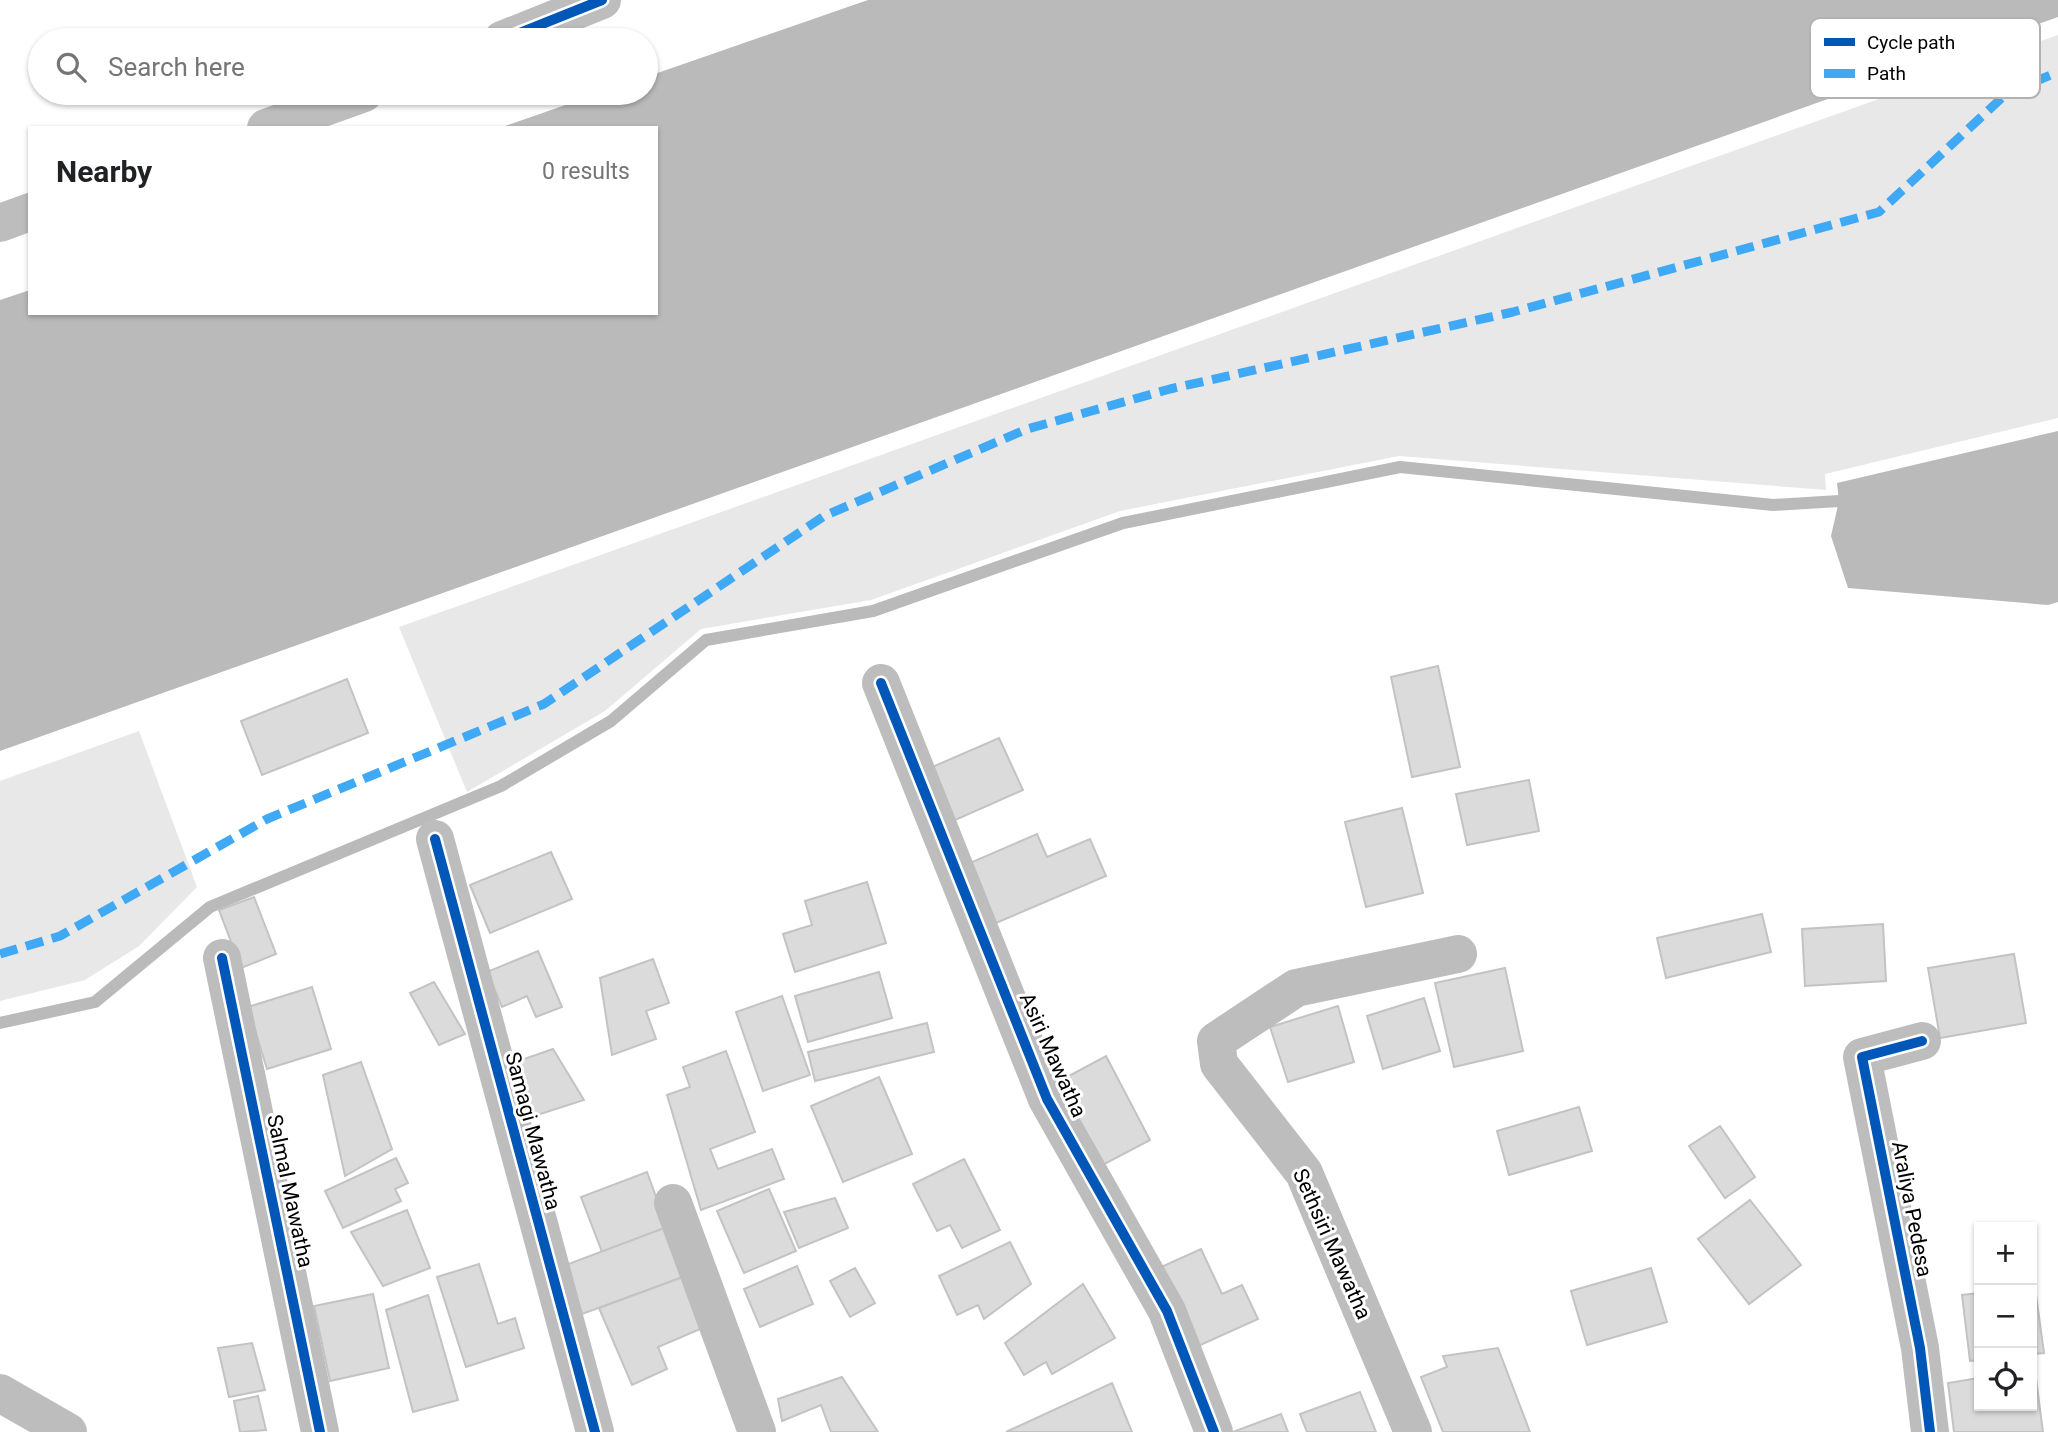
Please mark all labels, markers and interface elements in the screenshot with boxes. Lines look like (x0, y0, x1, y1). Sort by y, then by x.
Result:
legend (1810, 18, 2040, 98)
search box (28, 28, 658, 105)
text: Cycle path (1867, 31, 1955, 54)
icon: search (52, 48, 90, 86)
text: Search here (108, 52, 245, 82)
text: Path (1867, 62, 1906, 85)
text: Nearby (56, 154, 152, 189)
text: 0 results (542, 158, 630, 185)
street label: Asiri Mawatha (1015, 989, 1091, 1121)
street label: Samagi Mawatha (500, 1049, 566, 1213)
street label: Salmal Mawatha (262, 1112, 318, 1270)
street label: Araliya Pedesa (1887, 1139, 1937, 1279)
street label: Sethsiri Mawatha (1288, 1165, 1376, 1323)
map controls (1974, 1222, 2037, 1411)
button: + (1974, 1222, 2037, 1285)
button: − (1974, 1285, 2037, 1348)
button: locate (1974, 1348, 2037, 1411)

